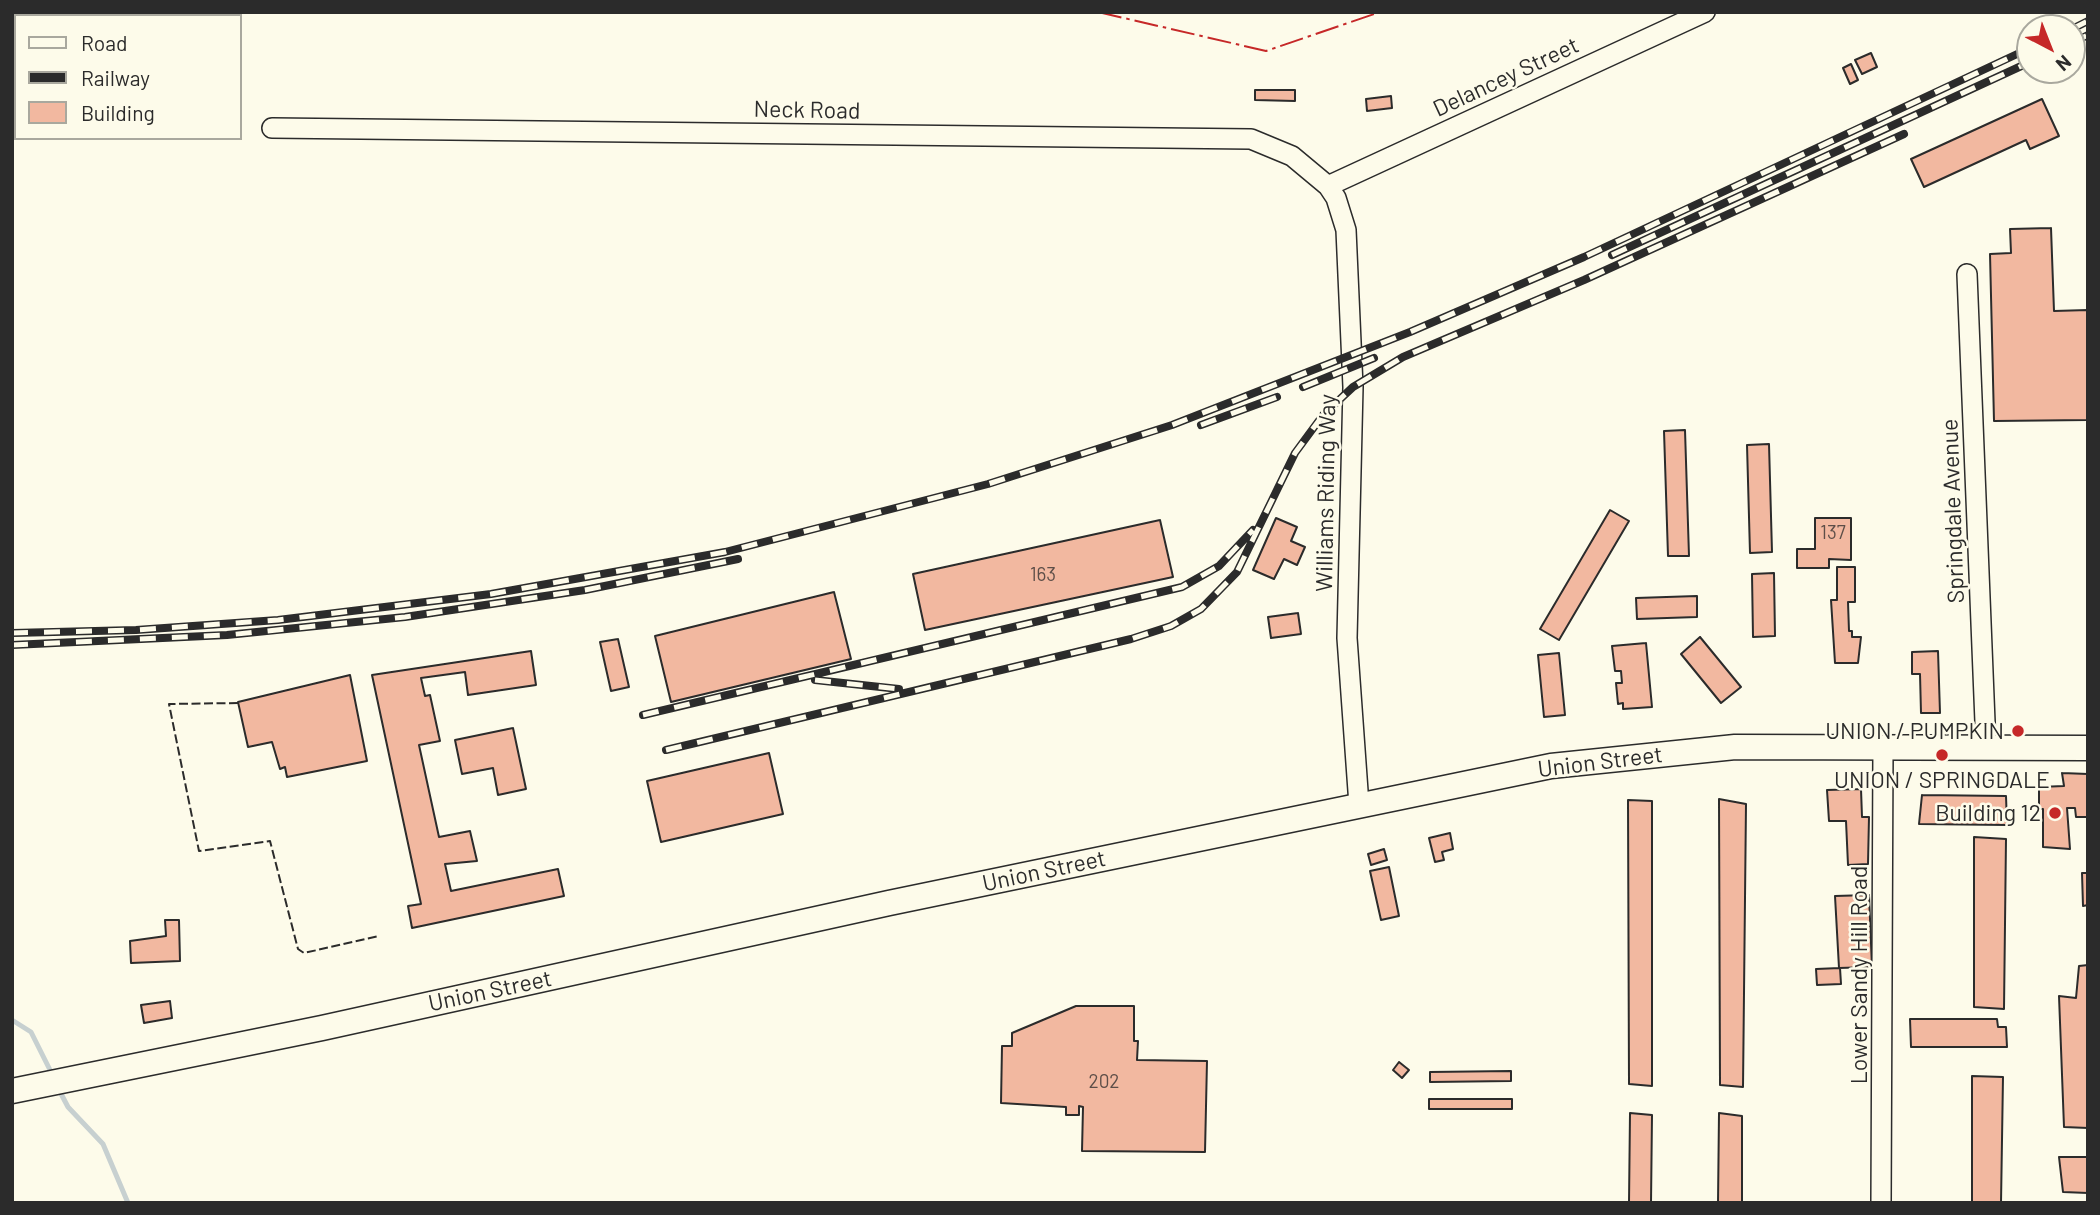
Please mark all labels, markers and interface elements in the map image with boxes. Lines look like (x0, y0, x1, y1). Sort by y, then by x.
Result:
legend (14, 14, 242, 140)
north arrow (2016, 14, 2086, 84)
text: Road (81, 30, 127, 55)
street label: Delancey Street (1429, 31, 1583, 123)
text: N (2052, 51, 2076, 76)
text: Railway (81, 65, 150, 90)
street label: Neck Road (753, 95, 861, 125)
text: Building (81, 100, 155, 125)
street label: Williams Riding Way (1310, 394, 1342, 592)
street label: Springdale Avenue (1936, 418, 1970, 604)
house number: 137 (1820, 522, 1846, 544)
house number: 163 (1030, 564, 1056, 586)
place label: UNION / PUMPKIN (1825, 717, 2004, 745)
marker: UNION / PUMPKIN (2010, 723, 2026, 739)
street label: Union Street (1536, 741, 1664, 783)
marker: UNION / SPRINGDALE (1934, 747, 1950, 763)
place label: UNION / SPRINGDALE (1834, 766, 2050, 794)
place label: Building 12 (1935, 799, 2041, 827)
marker: Building 12 (2047, 805, 2063, 821)
street label: Union Street (980, 844, 1108, 898)
street label: Lower Sandy Hill Road (1845, 866, 1873, 1084)
street label: Union Street (426, 964, 554, 1018)
house number: 202 (1088, 1071, 1120, 1093)

